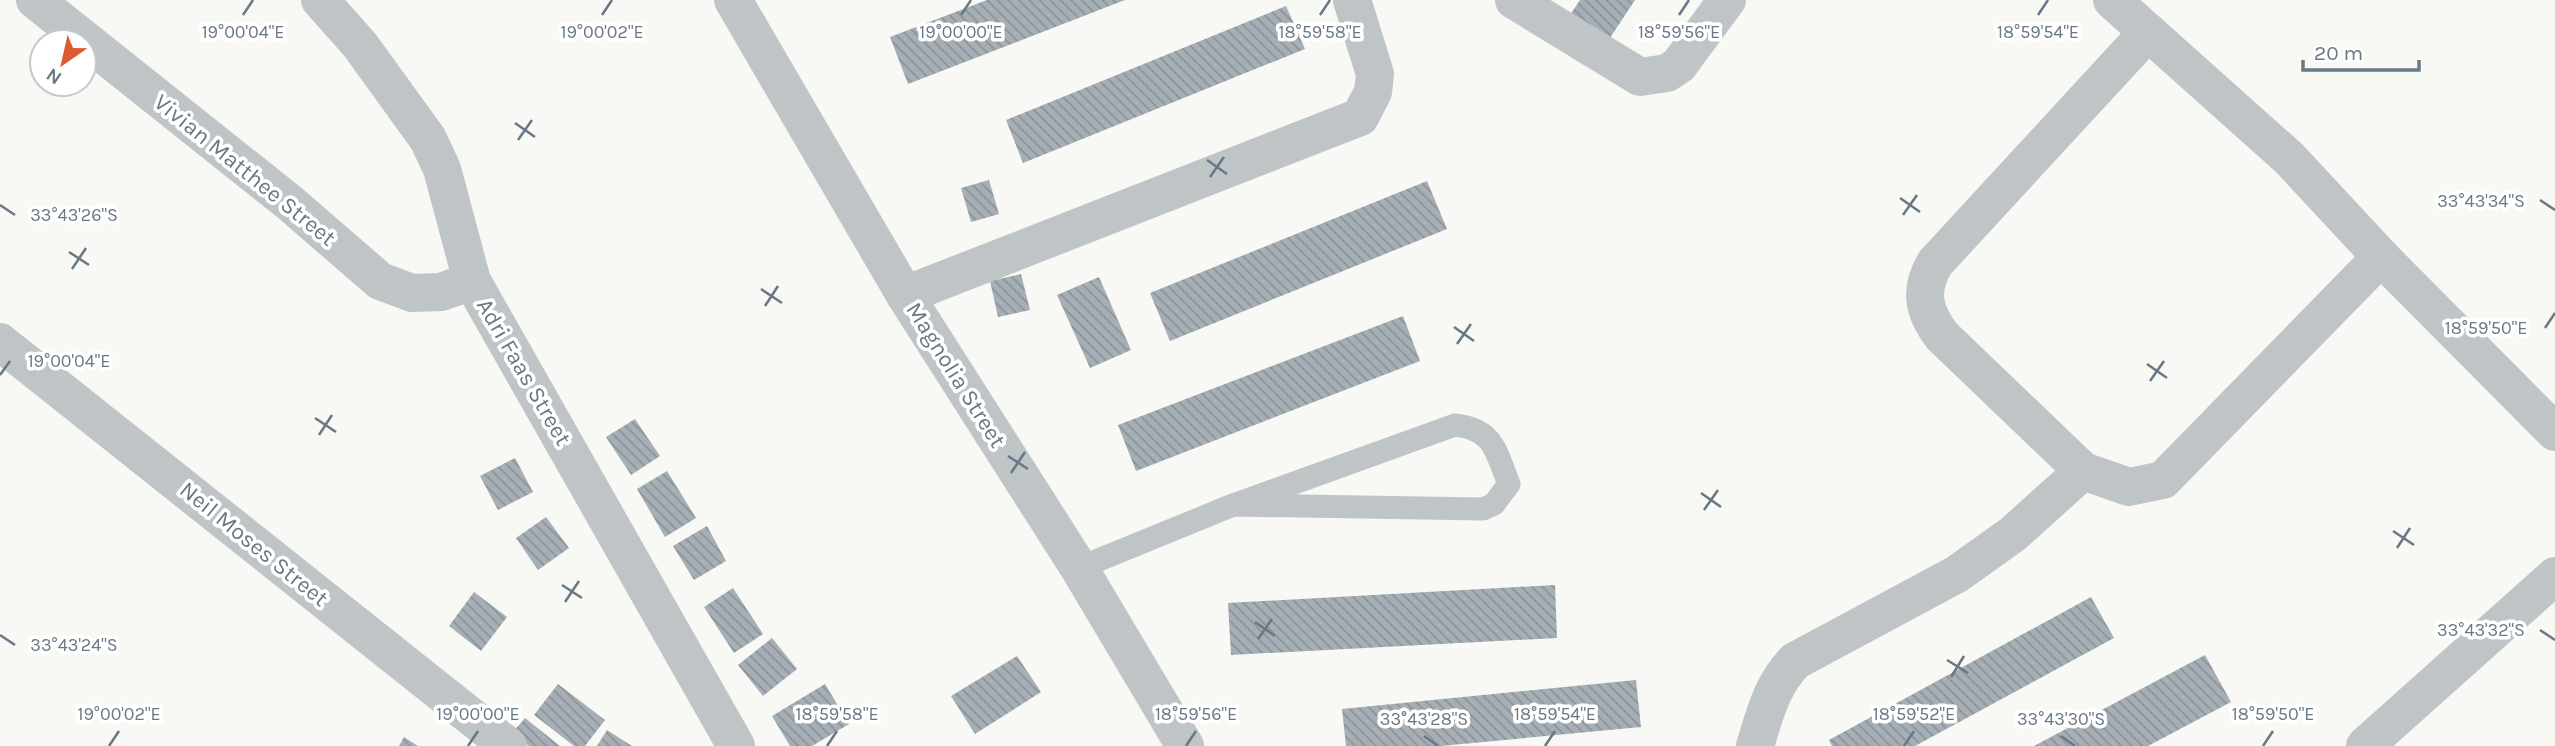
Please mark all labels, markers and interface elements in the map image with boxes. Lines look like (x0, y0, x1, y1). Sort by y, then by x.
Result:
text: 19°00'04"E (202, 21, 284, 43)
text: 19°00'02"E (560, 21, 644, 43)
text: 19°00'00"E (919, 21, 1003, 43)
text: 18°59'58"E (1279, 21, 1362, 43)
text: 18°59'56"E (1638, 21, 1720, 43)
text: 18°59'54"E (1997, 21, 2079, 43)
north arrow (28, 28, 98, 98)
scale bar (2303, 28, 2418, 72)
text: 20 m (2314, 41, 2363, 65)
text: N (42, 63, 66, 89)
street label: Vivian Matthee Street (149, 88, 341, 252)
text: 33°43'34"S (2437, 190, 2525, 212)
text: 33°43'26"S (30, 204, 118, 226)
street label: Adri Faas Street (471, 294, 577, 450)
street label: Magnolia Street (901, 297, 1012, 453)
text: 18°59'50"E (2445, 317, 2527, 339)
text: 19°00'04"E (28, 350, 110, 372)
street label: Neil Moses Street (174, 476, 334, 612)
text: 33°43'32"S (2437, 619, 2525, 641)
text: 33°43'24"S (30, 634, 118, 656)
text: 19°00'02"E (77, 703, 161, 725)
text: 19°00'00"E (436, 703, 520, 725)
text: 18°59'58"E (796, 703, 879, 725)
text: 18°59'56"E (1155, 703, 1237, 725)
text: 18°59'54"E (1514, 703, 1596, 725)
text: 18°59'52"E (1873, 703, 1955, 725)
text: 18°59'50"E (2232, 703, 2314, 725)
text: 33°43'28"S (1380, 708, 1468, 730)
text: 33°43'30"S (2017, 708, 2105, 730)

